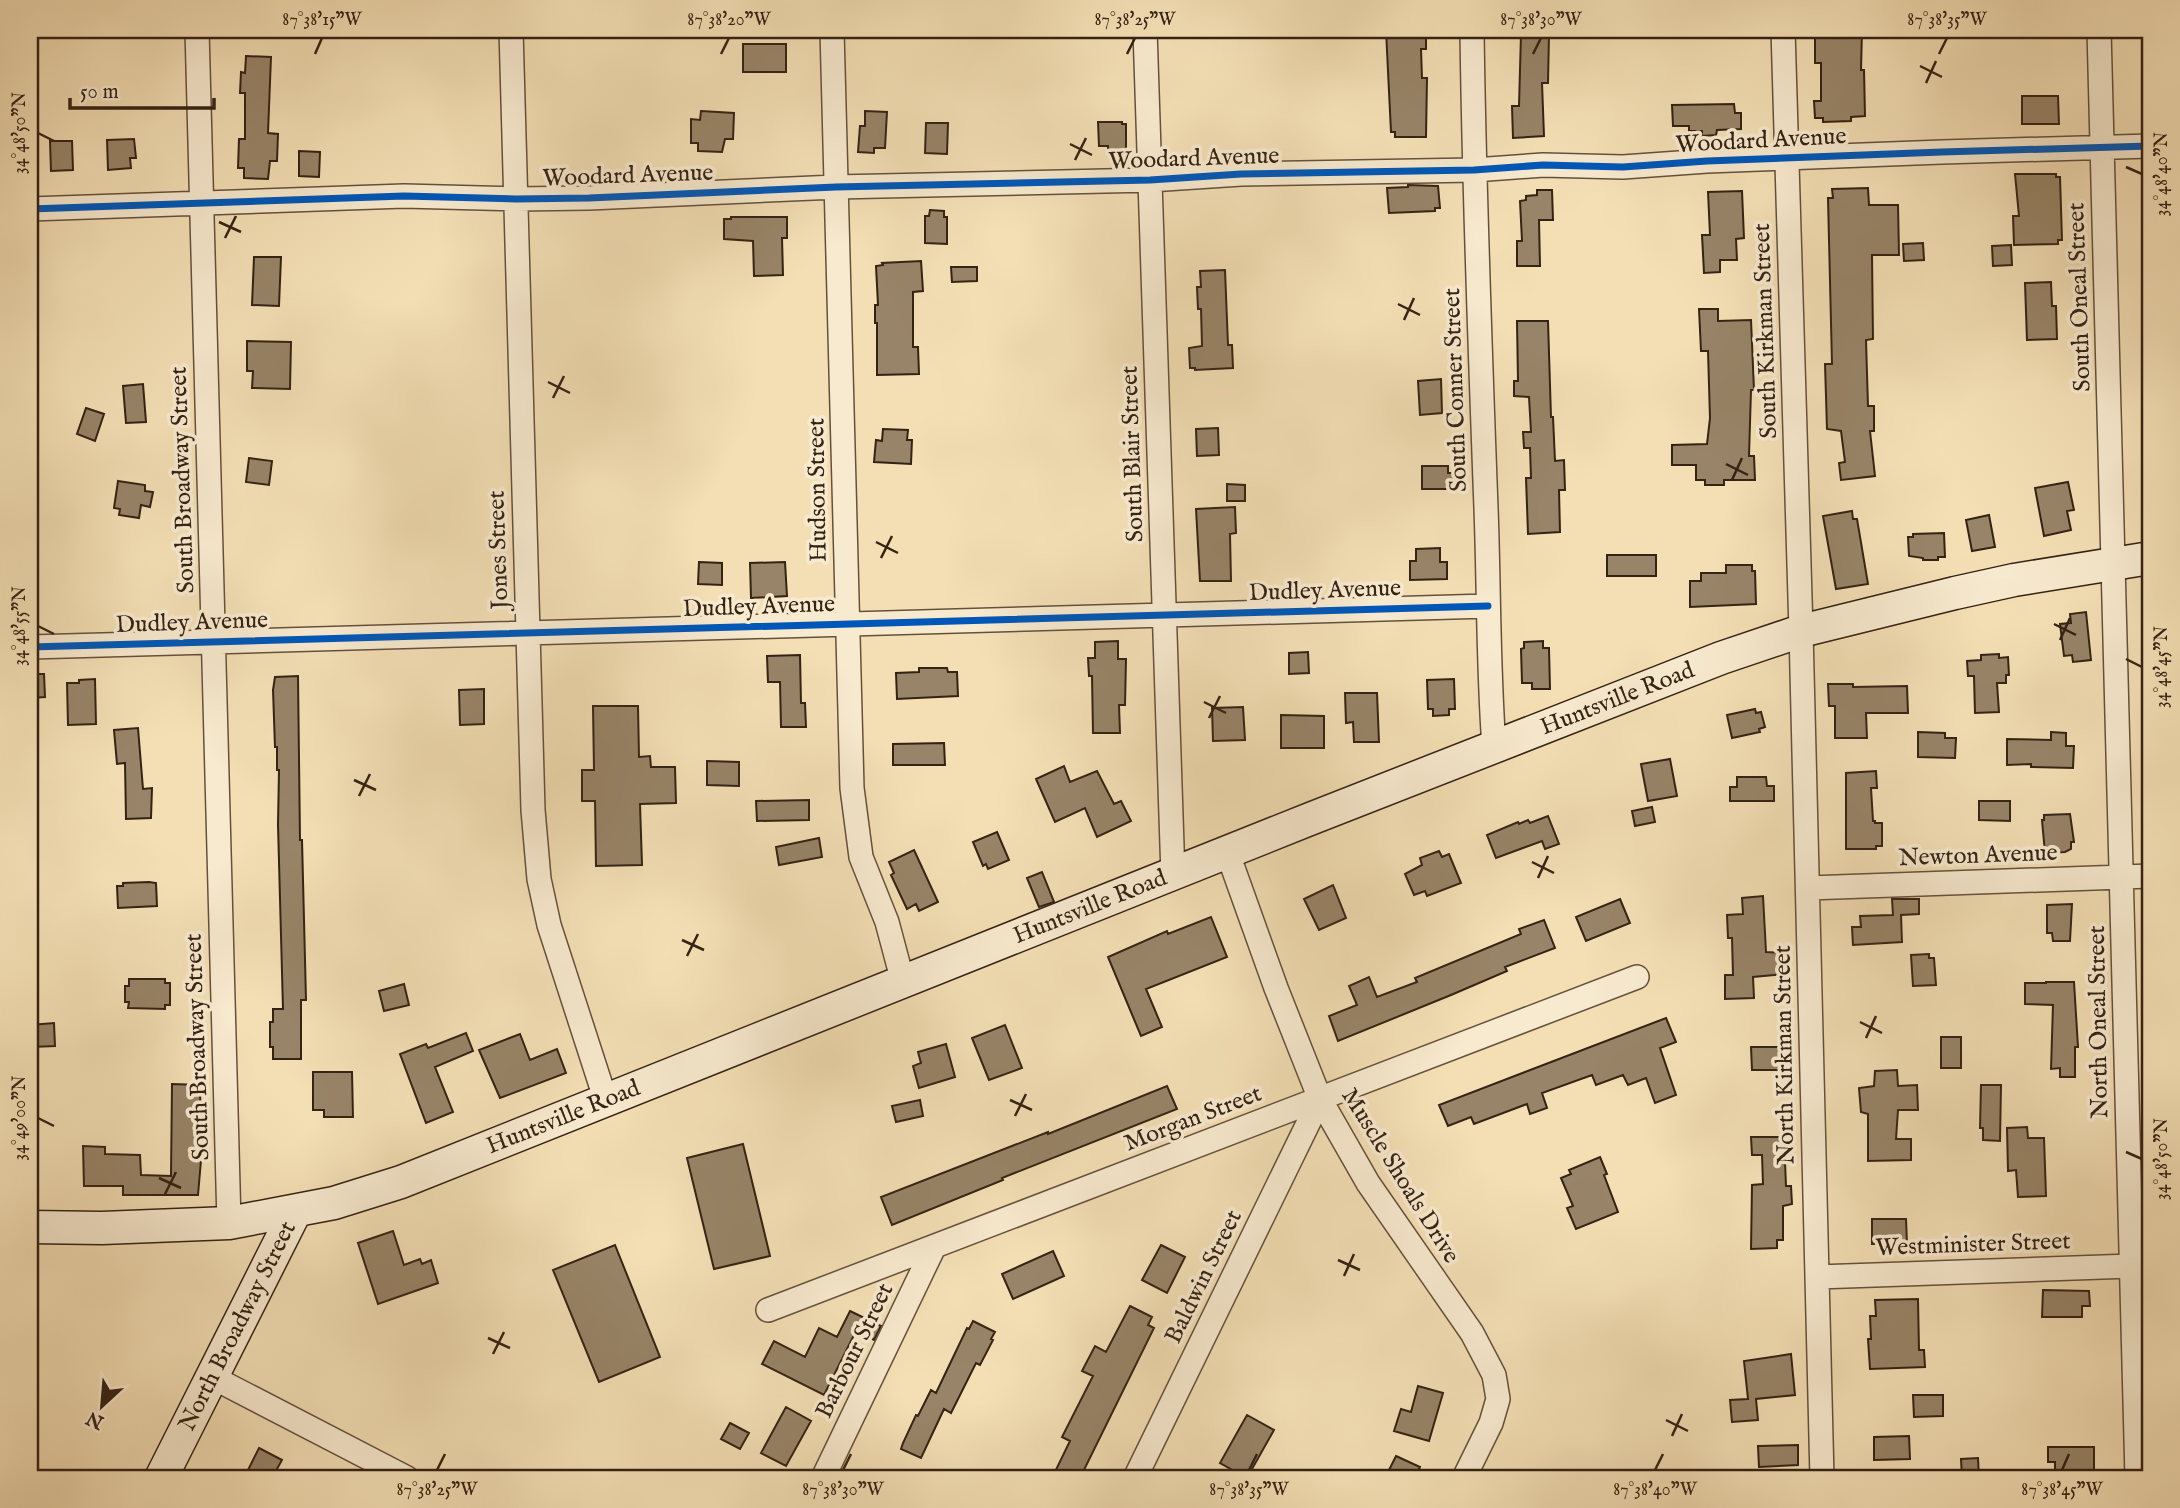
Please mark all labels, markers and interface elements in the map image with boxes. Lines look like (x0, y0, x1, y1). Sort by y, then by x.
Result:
text: 87°38'15"W (282, 9, 362, 32)
text: 87°38'20"W (687, 9, 771, 32)
text: 87°38'25"W (1095, 9, 1176, 32)
text: 87°38'30"W (1500, 9, 1583, 32)
text: 87°38'35"W (1907, 9, 1987, 32)
scale bar (70, 66, 214, 110)
text: 50 m (80, 79, 119, 106)
text: 34°48'50"N (9, 92, 32, 174)
street label: Woodard Avenue (1675, 121, 1847, 161)
text: 34°48'40"N (2151, 131, 2174, 216)
street label: Woodard Avenue (1108, 141, 1280, 177)
street label: Woodard Avenue (542, 158, 714, 194)
street label: South Oneal Street (2061, 202, 2099, 392)
street label: South Kirkman Street (1747, 223, 1785, 439)
street label: South Conner Street (1437, 287, 1475, 493)
street label: South Blair Street (1114, 365, 1152, 543)
street label: South Broadway Street (164, 366, 202, 594)
street label: Hudson Street (801, 418, 835, 562)
street label: Jones Street (481, 490, 517, 613)
street label: Dudley Avenue (1248, 573, 1402, 609)
text: 34°48'55"N (9, 586, 32, 666)
street label: Dudley Avenue (682, 589, 836, 625)
street label: Dudley Avenue (115, 605, 269, 641)
text: 34°48'45"N (2151, 626, 2174, 708)
street label: Huntsville Road (1536, 654, 1699, 743)
street label: Newton Avenue (1898, 838, 2058, 874)
street label: Huntsville Road (1009, 862, 1171, 951)
street label: North Oneal Street (2082, 925, 2116, 1119)
street label: South Broadway Street (179, 933, 217, 1161)
street label: North Kirkman Street (1768, 945, 1802, 1165)
street label: Huntsville Road (482, 1073, 645, 1162)
text: 34°49'00"N (9, 1075, 32, 1161)
street label: Morgan Street (1120, 1079, 1266, 1159)
street label: Muscle Shoals Drive (1334, 1083, 1466, 1269)
text: 34°48'50"N (2151, 1118, 2174, 1200)
street label: Baldwin Street (1158, 1205, 1250, 1349)
street label: North Broadway Street (172, 1216, 303, 1436)
street label: Westminister Street (1875, 1226, 2071, 1264)
street label: Barbour Street (809, 1278, 901, 1424)
north arrow (66, 1372, 136, 1442)
text: N (82, 1405, 109, 1434)
text: 87°38'25"W (397, 1479, 478, 1502)
text: 87°38'30"W (802, 1479, 885, 1502)
text: 87°38'35"W (1209, 1479, 1289, 1502)
text: 87°38'40"W (1613, 1479, 1698, 1502)
text: 87°38'45"W (2021, 1479, 2103, 1502)

